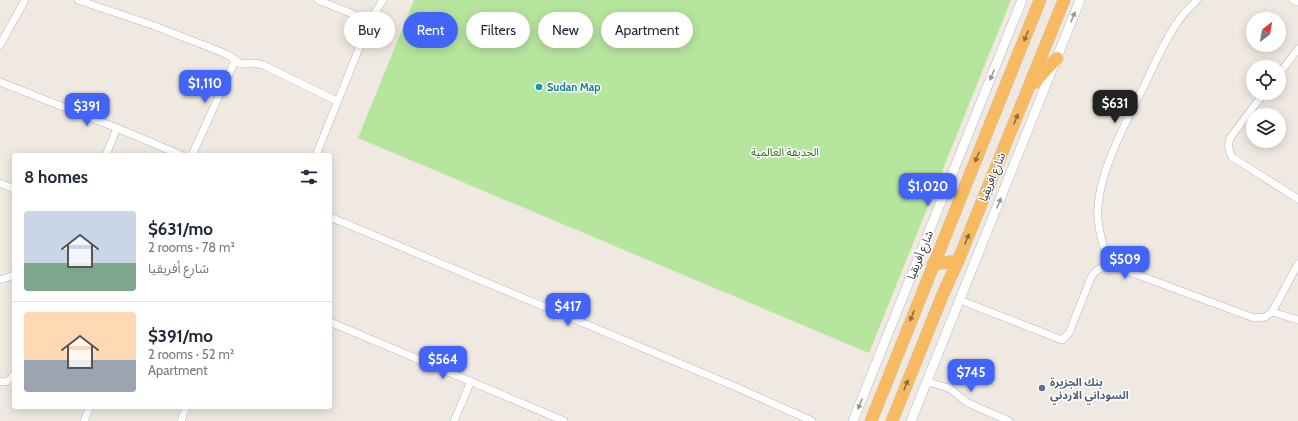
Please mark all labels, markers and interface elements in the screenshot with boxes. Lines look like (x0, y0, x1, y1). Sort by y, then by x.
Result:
one-way arrow (1070, 11, 1076, 23)
chip: Buy (344, 12, 395, 48)
chip: Rent (403, 12, 458, 48)
chip: Filters (466, 12, 530, 48)
chip: New (538, 12, 593, 48)
chip: Apartment (601, 12, 693, 48)
north arrow (1246, 12, 1286, 52)
map controls (1246, 12, 1286, 148)
one-way arrow (1022, 31, 1028, 43)
button: locate (1246, 60, 1286, 100)
pin: $1,110 (172, 70, 238, 104)
one-way arrow (989, 70, 995, 81)
text: $1,110 (188, 75, 222, 91)
place label: Sudan Map (547, 80, 601, 94)
marker: Sudan Map (534, 82, 544, 92)
pin: $631 (1091, 90, 1139, 124)
pin: $391 (63, 93, 111, 127)
text: $631 (1102, 95, 1128, 111)
text: $391 (74, 98, 100, 114)
button: layers (1246, 108, 1286, 148)
one-way arrow (1013, 113, 1019, 124)
park label: الحديقة العالمية (751, 145, 819, 159)
street label: شارع افريقيا (976, 150, 1009, 204)
one-way arrow (974, 151, 980, 162)
icon: filters (298, 166, 320, 188)
text: 8 homes (24, 167, 88, 187)
pin: $1,020 (895, 173, 961, 207)
text: $1,020 (908, 178, 948, 194)
one-way arrow (996, 198, 1002, 209)
text: $631/mo (148, 219, 213, 239)
icon: home (56, 227, 104, 275)
street label: شارع أفريقيا (904, 228, 937, 282)
one-way arrow (964, 233, 970, 244)
text: 2 rooms · 78 m² (148, 239, 235, 255)
pin: $509 (1101, 246, 1149, 280)
text: $509 (1109, 251, 1141, 267)
text: شارع أفريقيا (148, 260, 209, 276)
pin: $417 (544, 293, 592, 327)
text: $417 (555, 298, 581, 314)
one-way arrow (909, 311, 915, 323)
text: $391/mo (148, 326, 213, 346)
icon: home (56, 328, 104, 376)
text: 2 rooms · 52 m² (148, 346, 234, 362)
pin: $564 (419, 346, 467, 380)
text: $564 (428, 351, 458, 367)
pin: $745 (947, 359, 995, 393)
text: Apartment (148, 362, 208, 378)
text: $745 (957, 364, 985, 380)
place label: بنك الجزيرة السوداني الاردني (1050, 375, 1129, 405)
one-way arrow (904, 378, 910, 390)
marker: بنك الجزيرة السوداني الاردني (1037, 383, 1047, 393)
one-way arrow (857, 398, 863, 409)

